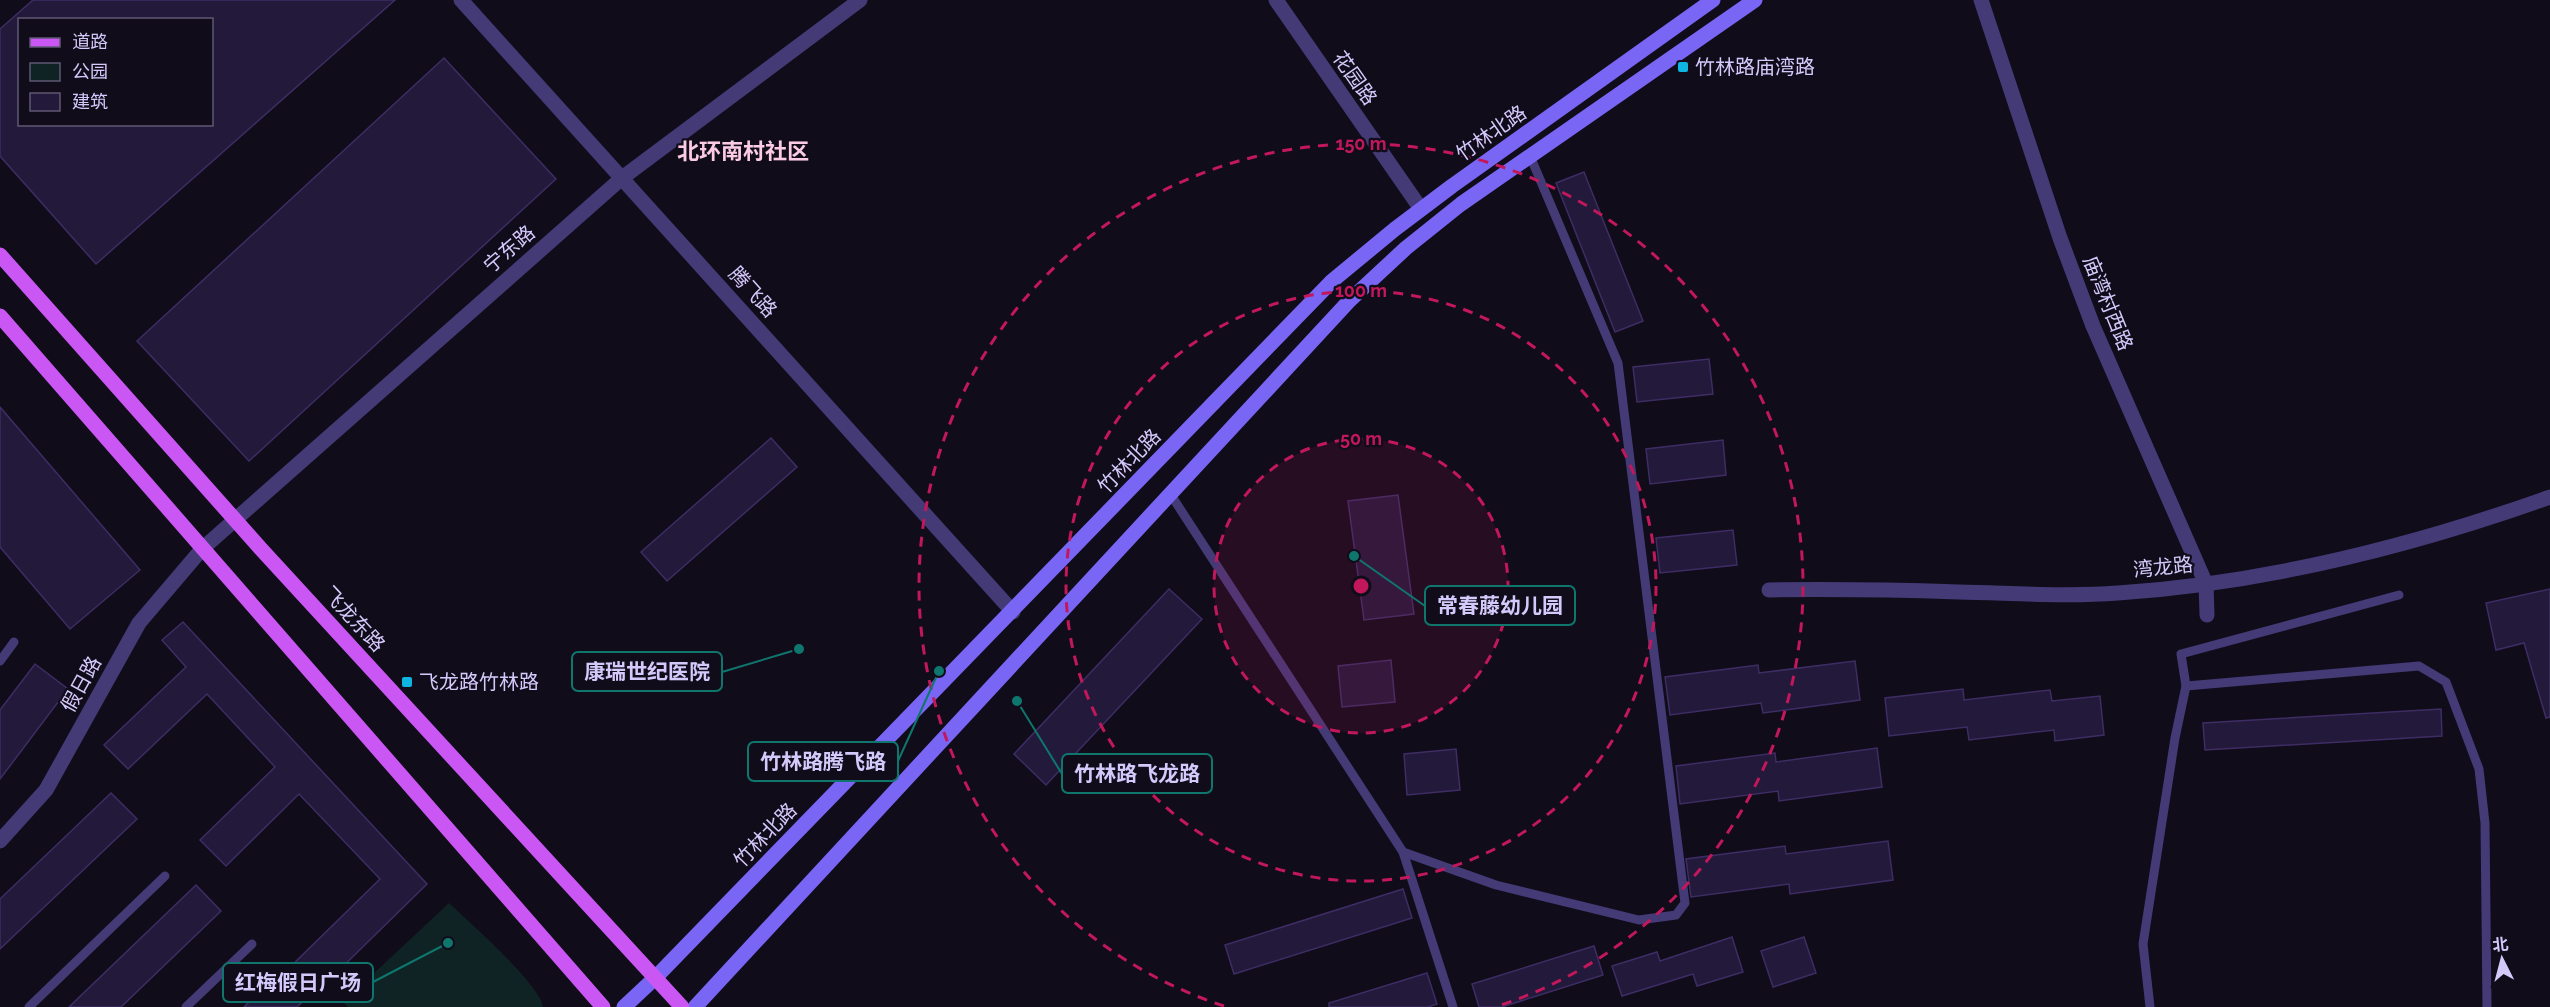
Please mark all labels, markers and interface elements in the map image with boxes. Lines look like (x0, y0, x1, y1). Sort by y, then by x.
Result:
legend (18, 18, 213, 126)
text: 道路 (72, 31, 108, 52)
street label: 花园路 (1328, 47, 1382, 109)
place label: 竹林路庙湾路 (1695, 55, 1815, 79)
marker: 竹林路庙湾路 (1676, 60, 1690, 74)
text: 公园 (72, 61, 108, 82)
text: 建筑 (72, 91, 108, 112)
street label: 竹林北路 (1451, 100, 1531, 166)
text: 150 m (1336, 133, 1387, 154)
district label: 北环南村社区 (677, 138, 809, 164)
street label: 宁东路 (478, 220, 540, 278)
street label: 庙湾村西路 (2078, 252, 2138, 354)
street label: 腾飞路 (724, 262, 782, 322)
text: 100 m (1335, 280, 1387, 301)
street label: 竹林北路 (1093, 424, 1165, 498)
text: 50 m (1340, 428, 1382, 449)
street label: 湾龙路 (2132, 552, 2194, 582)
centre of rings (1351, 576, 1371, 596)
street label: 飞龙东路 (318, 582, 390, 656)
callout: 常春藤幼儿园 (1425, 586, 1575, 625)
text: 常春藤幼儿园 (1437, 593, 1563, 618)
street label: 假日路 (56, 652, 106, 716)
callout: 康瑞世纪医院 (572, 652, 722, 691)
text: 康瑞世纪医院 (584, 659, 710, 684)
place label: 飞龙路竹林路 (419, 670, 539, 694)
marker: 飞龙路竹林路 (400, 675, 414, 689)
callout: 竹林路腾飞路 (748, 742, 898, 781)
text: 竹林路腾飞路 (760, 749, 886, 774)
callout: 竹林路飞龙路 (1062, 754, 1212, 793)
text: 竹林路飞龙路 (1074, 761, 1200, 786)
street label: 竹林北路 (729, 798, 801, 872)
north arrow (2472, 929, 2532, 989)
text: 北 (2492, 934, 2509, 955)
callout: 红梅假日广场 (223, 963, 373, 1002)
text: 红梅假日广场 (235, 970, 361, 995)

